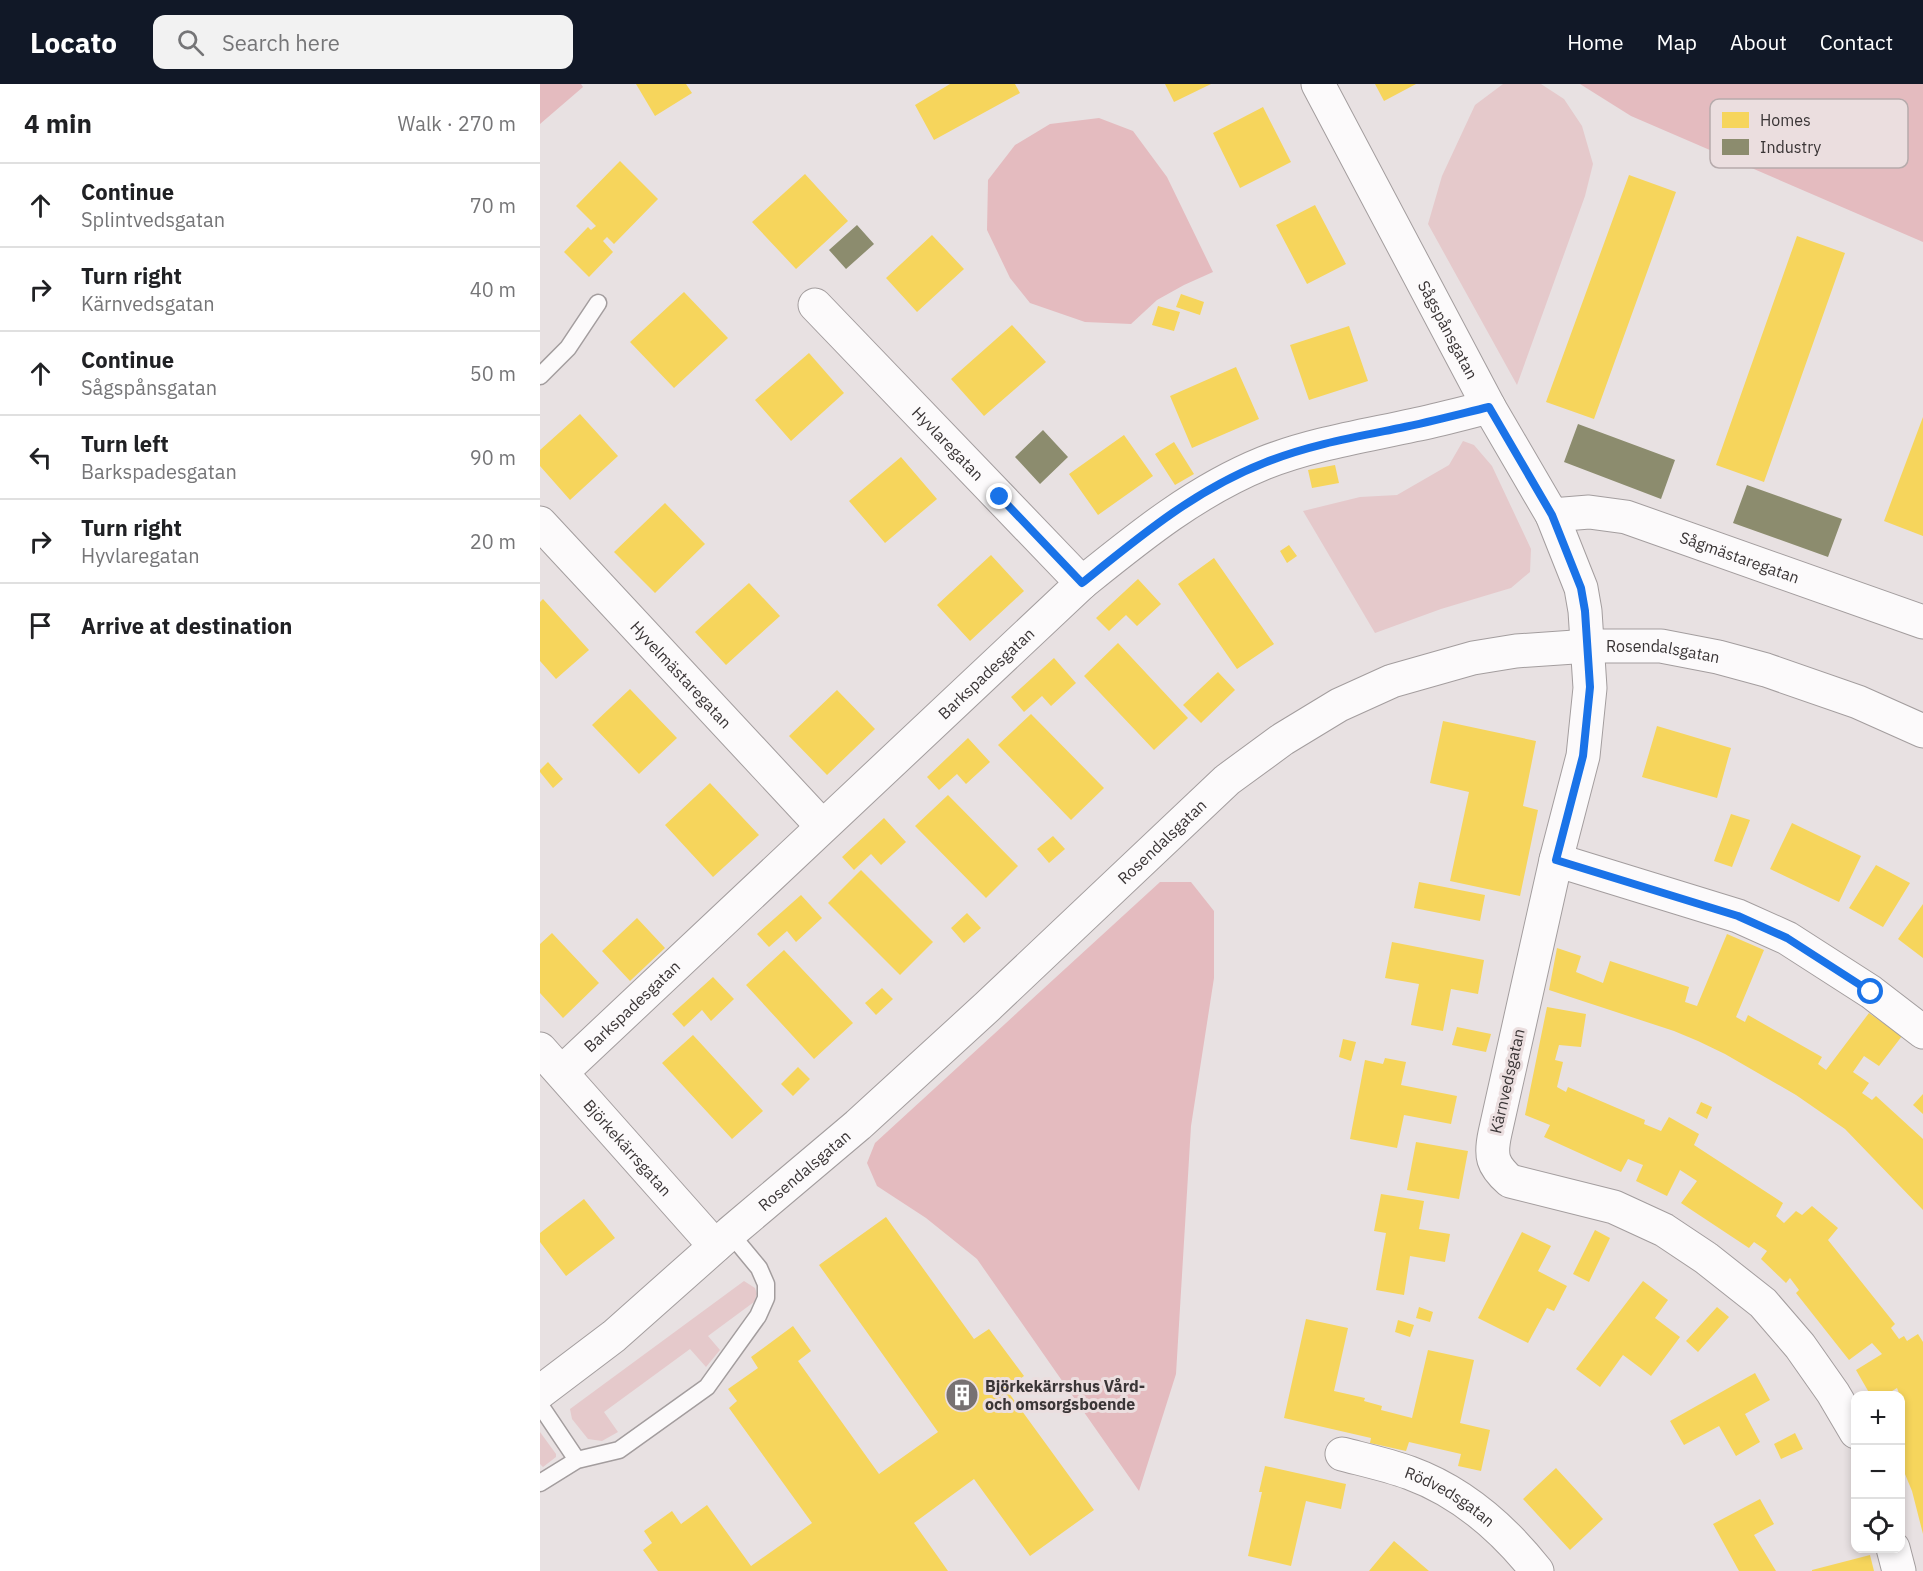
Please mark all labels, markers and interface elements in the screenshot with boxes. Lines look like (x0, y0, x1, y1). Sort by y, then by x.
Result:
search box (153, 15, 573, 69)
text: Locato (30, 24, 117, 61)
icon: search (174, 26, 207, 59)
text: Search here (222, 28, 340, 57)
text: Home (1567, 28, 1624, 56)
text: Map (1657, 28, 1697, 56)
text: About (1730, 28, 1787, 56)
text: Contact (1820, 28, 1893, 56)
legend (1710, 99, 1908, 168)
text: 4 min (24, 106, 92, 140)
text: Walk · 270 m (398, 110, 516, 137)
text: Homes (1760, 110, 1811, 130)
text: Industry (1760, 137, 1821, 157)
text: Continue (81, 177, 174, 206)
icon: ahead (24, 189, 57, 222)
text: 70 m (470, 192, 516, 219)
text: Splintvedsgatan (81, 206, 225, 233)
text: Turn right (81, 261, 182, 290)
icon: right (24, 273, 57, 306)
text: 40 m (470, 276, 516, 303)
street label: Sågspånsgatan (1414, 277, 1482, 382)
text: Kärnvedsgatan (81, 290, 215, 317)
text: Continue (81, 345, 174, 374)
icon: ahead (24, 357, 57, 390)
text: 50 m (470, 360, 516, 387)
text: Sågspånsgatan (81, 374, 217, 401)
street label: Hyvlaregatan (908, 402, 988, 485)
text: Turn left (81, 429, 169, 458)
icon: left (24, 441, 57, 474)
text: 90 m (470, 444, 516, 471)
text: Barkspadesgatan (81, 458, 237, 485)
route end (986, 483, 1012, 509)
text: Turn right (81, 513, 182, 542)
icon: right (24, 525, 57, 558)
street label: Sågmästaregatan (1677, 527, 1802, 588)
text: 20 m (470, 528, 516, 555)
text: Hyvlaregatan (81, 542, 200, 569)
icon: arrive (24, 609, 57, 642)
text: Arrive at destination (81, 611, 292, 640)
street label: Hyvelmästaregatan (626, 617, 736, 732)
street label: Barkspadesgatan (934, 623, 1038, 723)
street label: Rosendalsgatan (1606, 636, 1722, 667)
street label: Rosendalsgatan (1113, 795, 1210, 888)
street label: Barkspadesgatan (580, 956, 684, 1056)
route start (1857, 978, 1883, 1004)
street label: Kärnvedsgatan (1485, 1027, 1529, 1135)
street label: Björkekärrsgatan (579, 1095, 676, 1200)
street label: Rosendalsgatan (754, 1126, 854, 1215)
place label: Björkekärrshus Vård- och omsorgsboende (985, 1376, 1145, 1414)
building icon: Björkekärrshus Vård- och omsorgsboende (944, 1377, 980, 1413)
map controls (1851, 1391, 1905, 1553)
button: + (1851, 1391, 1905, 1445)
button: − (1851, 1445, 1905, 1499)
street label: Rödvedsgatan (1402, 1462, 1499, 1531)
button: locate (1851, 1499, 1905, 1553)

